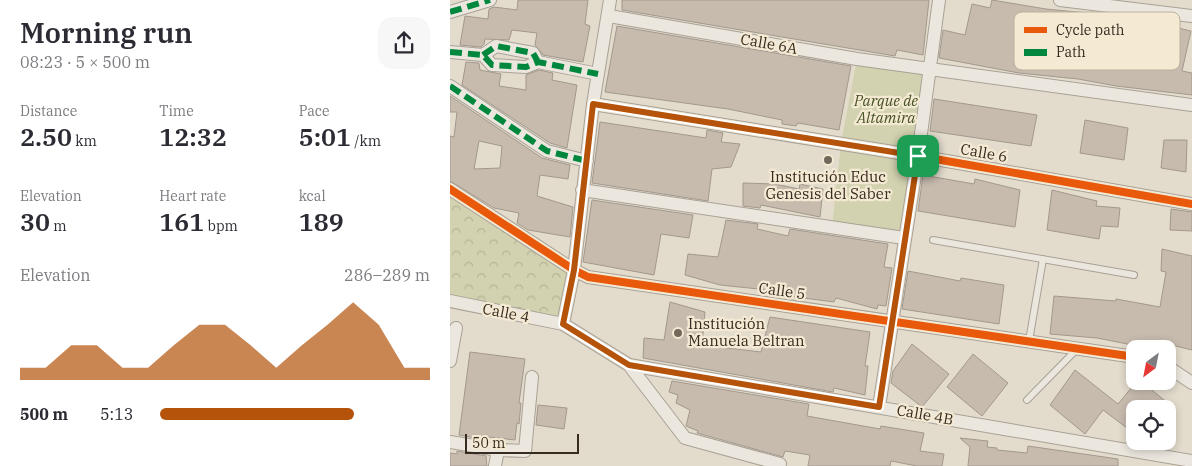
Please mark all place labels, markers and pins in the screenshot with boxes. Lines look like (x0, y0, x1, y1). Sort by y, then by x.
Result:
pin (897, 135, 939, 177)
marker: Institución Educ Genesis del Saber (822, 154, 834, 166)
place label: Institución Educ Genesis del Saber (765, 167, 891, 203)
place label: Institución Manuela Beltran (688, 314, 805, 350)
marker: Institución Manuela Beltran (672, 327, 684, 339)

